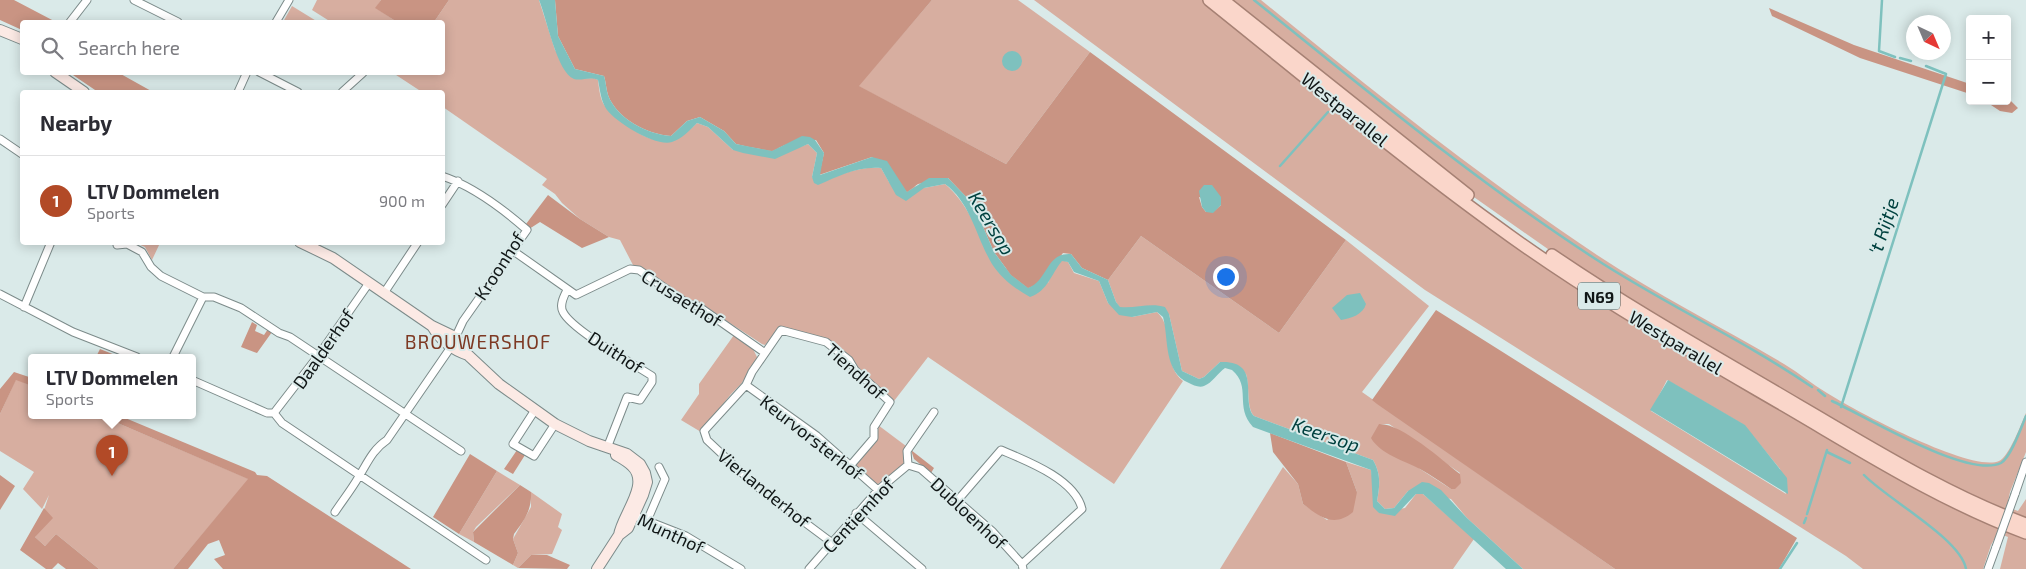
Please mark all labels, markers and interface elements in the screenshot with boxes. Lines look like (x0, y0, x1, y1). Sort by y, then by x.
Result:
north arrow (1906, 15, 1951, 60)
map controls (1966, 15, 2011, 105)
button: + (1966, 15, 2011, 60)
search box (20, 20, 445, 75)
icon: search (38, 34, 66, 62)
text: Search here (78, 36, 180, 59)
button: − (1966, 60, 2011, 105)
street label: Westparallel (1297, 67, 1393, 151)
text: Nearby (40, 110, 112, 135)
text: LTV Dommelen (87, 180, 219, 203)
water label: Keersop (964, 187, 1020, 259)
text: 1 (53, 191, 59, 210)
text: 900 m (379, 191, 425, 210)
water label: 't Rijtje (1863, 195, 1903, 257)
text: Sports (87, 203, 135, 222)
street label: Kroonhof (469, 227, 530, 304)
your location (1213, 264, 1239, 290)
street label: Crusaethof (638, 265, 727, 332)
road number: N69 (1578, 282, 1620, 310)
street label: Daalderhof (288, 304, 359, 393)
street label: Westparallel (1625, 305, 1727, 379)
street label: Duithof (584, 326, 649, 378)
district label: BROUWERSHOF (405, 330, 551, 353)
street label: Tiendhof (822, 338, 891, 404)
popup (28, 354, 196, 419)
text: LTV Dommelen (46, 366, 178, 389)
text: Sports (46, 389, 94, 408)
street label: Keurvorsterhof (756, 390, 869, 485)
water label: Keersop (1289, 412, 1363, 456)
pin: 1 (96, 435, 128, 476)
street label: Vierlanderhof (713, 444, 816, 533)
street label: Centiemhof (818, 472, 899, 557)
street label: Dubloenhof (927, 472, 1012, 554)
street label: Munthof (634, 508, 709, 558)

